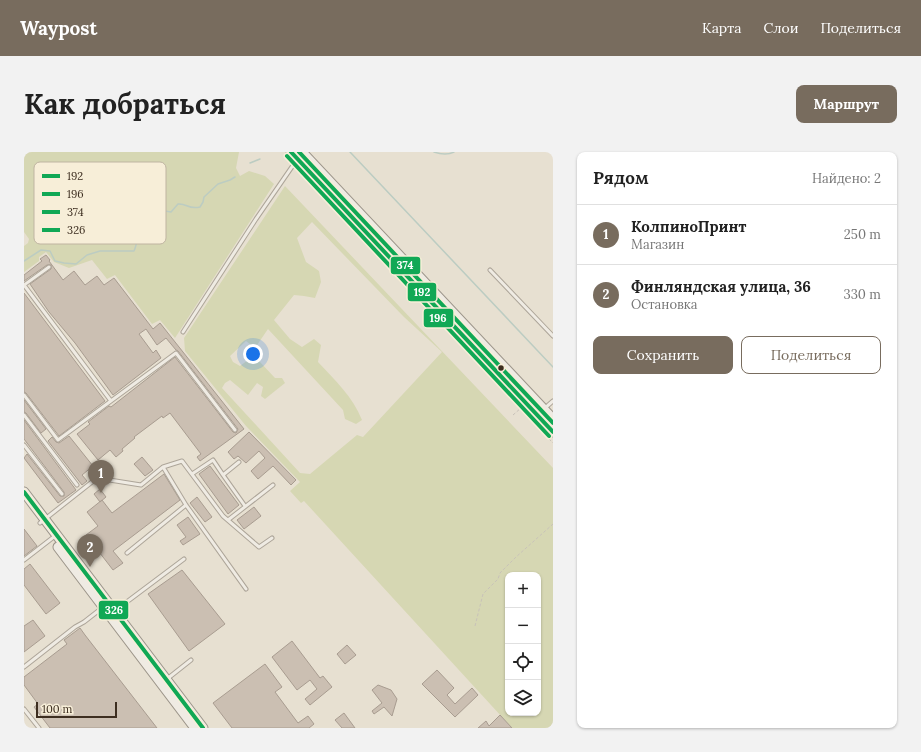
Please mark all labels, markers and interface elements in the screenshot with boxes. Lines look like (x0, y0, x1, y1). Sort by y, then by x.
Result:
text: Waypost (20, 16, 97, 40)
text: Карта (702, 19, 741, 37)
text: Слои (763, 19, 798, 37)
text: Поделиться (820, 19, 901, 37)
button: Маршрут (796, 85, 897, 123)
text: Как добраться (24, 86, 226, 122)
legend (34, 162, 166, 244)
text: Рядом (593, 167, 649, 189)
text: 192 (67, 169, 83, 183)
text: Найдено: 2 (812, 170, 881, 187)
text: 196 (67, 187, 84, 201)
text: 374 (67, 205, 84, 219)
text: КолпиноПринт (631, 217, 746, 236)
text: 326 (67, 223, 85, 237)
text: 1 (603, 226, 609, 243)
text: 250 m (844, 226, 881, 243)
text: Магазин (631, 236, 684, 253)
line badge: 374 (390, 256, 421, 275)
text: 374 (396, 258, 414, 272)
text: Финляндская улица, 36 (631, 277, 811, 296)
line badge: 192 (407, 282, 437, 302)
text: 192 (414, 285, 430, 299)
text: 2 (603, 286, 609, 303)
text: 330 m (843, 286, 881, 303)
text: Остановка (631, 296, 697, 313)
line badge: 196 (423, 308, 454, 328)
text: 196 (429, 311, 447, 325)
button: Сохранить (593, 336, 733, 374)
button: Поделиться (741, 336, 881, 374)
your location (243, 344, 263, 364)
unlabelled marker (496, 363, 506, 373)
pin: 1 (88, 460, 114, 493)
pin: 2 (77, 534, 103, 567)
map controls (505, 572, 541, 716)
button: + (505, 572, 541, 608)
line badge: 326 (98, 600, 129, 620)
text: 326 (105, 603, 123, 617)
button: − (505, 608, 541, 644)
button: locate (505, 644, 541, 680)
button: layers (505, 680, 541, 716)
scale bar (36, 700, 117, 719)
text: 100 m (42, 702, 72, 716)

